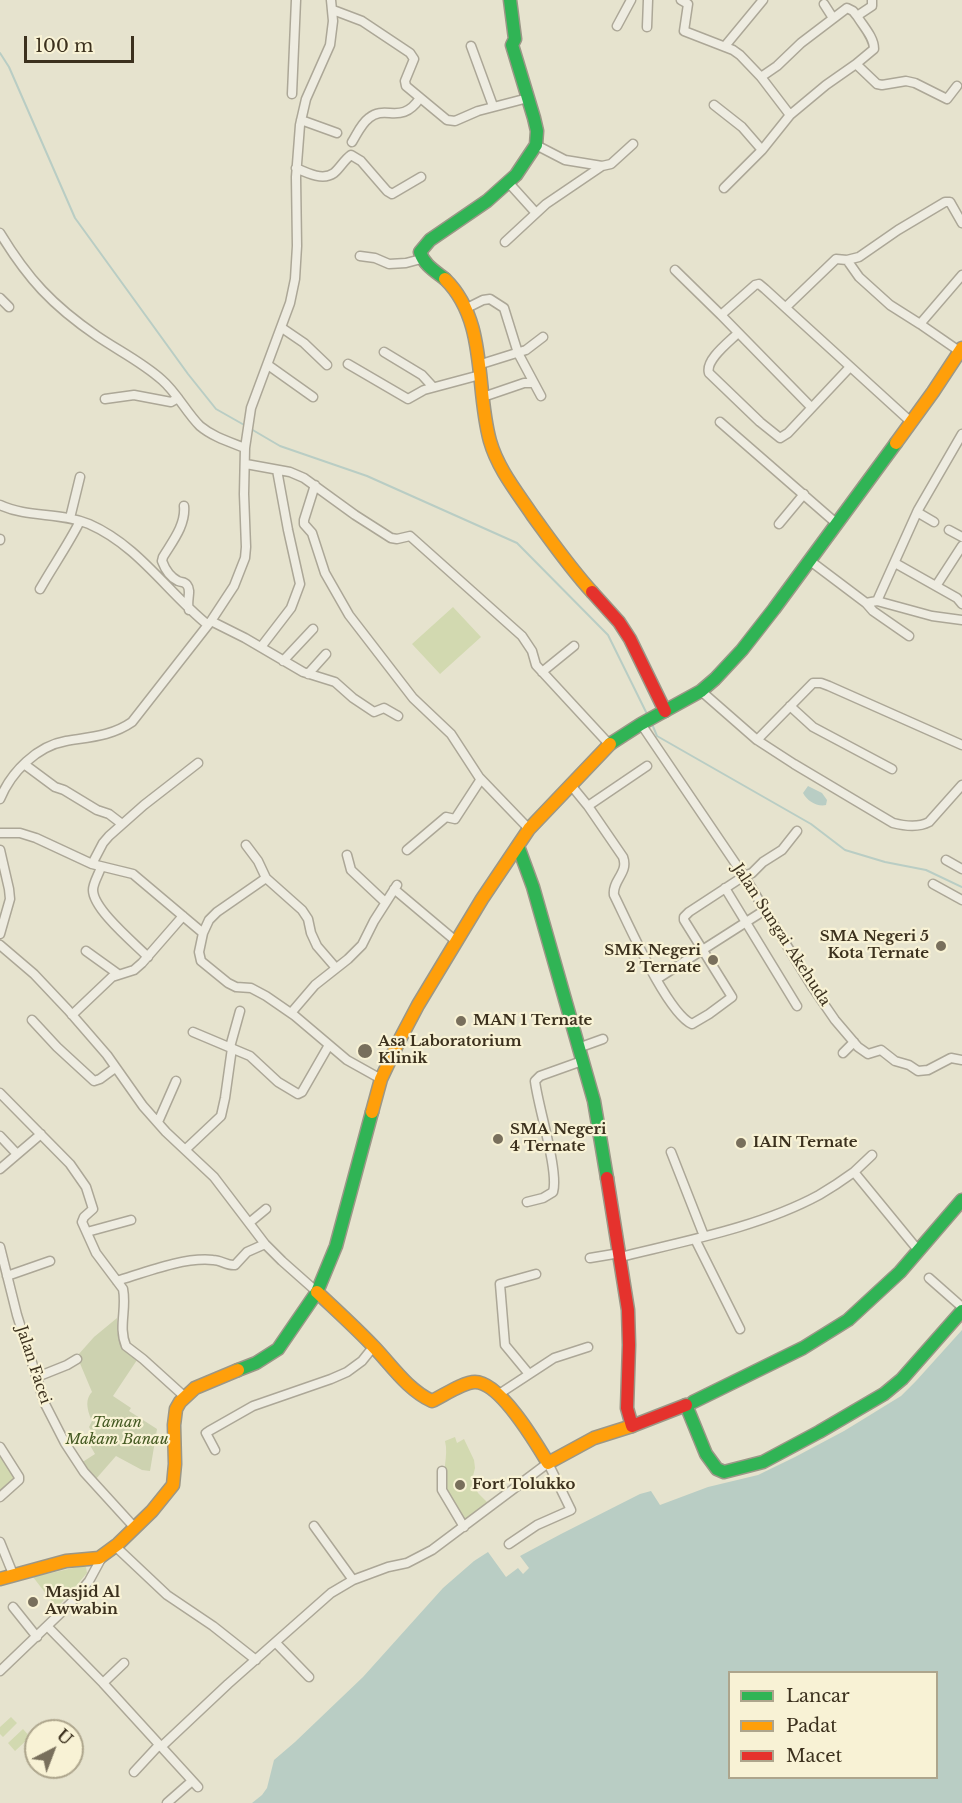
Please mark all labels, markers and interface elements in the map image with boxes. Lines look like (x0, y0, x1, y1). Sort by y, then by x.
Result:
scale bar (27, 24, 136, 62)
text: 100 m (35, 35, 93, 57)
street label: Jalan Sungai Akehuda (728, 860, 834, 1010)
place label: SMA Negeri 5 Kota Ternate (820, 928, 929, 963)
marker: SMA Negeri 5 Kota Ternate (934, 939, 948, 953)
place label: SMK Negeri 2 Ternate (604, 942, 701, 977)
marker: SMK Negeri 2 Ternate (706, 953, 720, 967)
place label: MAN 1 Ternate (473, 1012, 592, 1030)
marker: MAN 1 Ternate (454, 1014, 468, 1028)
place label: Asa Laboratorium Klinik (378, 1033, 521, 1068)
marker: Asa Laboratorium Klinik (356, 1042, 374, 1060)
place label: SMA Negeri 4 Ternate (510, 1121, 606, 1156)
marker: SMA Negeri 4 Ternate (491, 1132, 505, 1146)
place label: IAIN Ternate (753, 1134, 858, 1152)
marker: IAIN Ternate (734, 1136, 748, 1150)
street label: Jalan Facei (12, 1324, 54, 1406)
park label: Taman Makam Banau (65, 1414, 169, 1449)
place label: Fort Tolukko (472, 1476, 575, 1494)
marker: Fort Tolukko (453, 1478, 467, 1492)
place label: Masjid Al Awwabin (45, 1584, 120, 1619)
marker: Masjid Al Awwabin (26, 1595, 40, 1609)
legend (728, 1671, 938, 1779)
text: Lancar (786, 1685, 850, 1707)
text: Padat (786, 1715, 837, 1737)
north arrow (24, 1719, 84, 1779)
text: U (53, 1725, 77, 1749)
text: Macet (786, 1745, 842, 1767)

